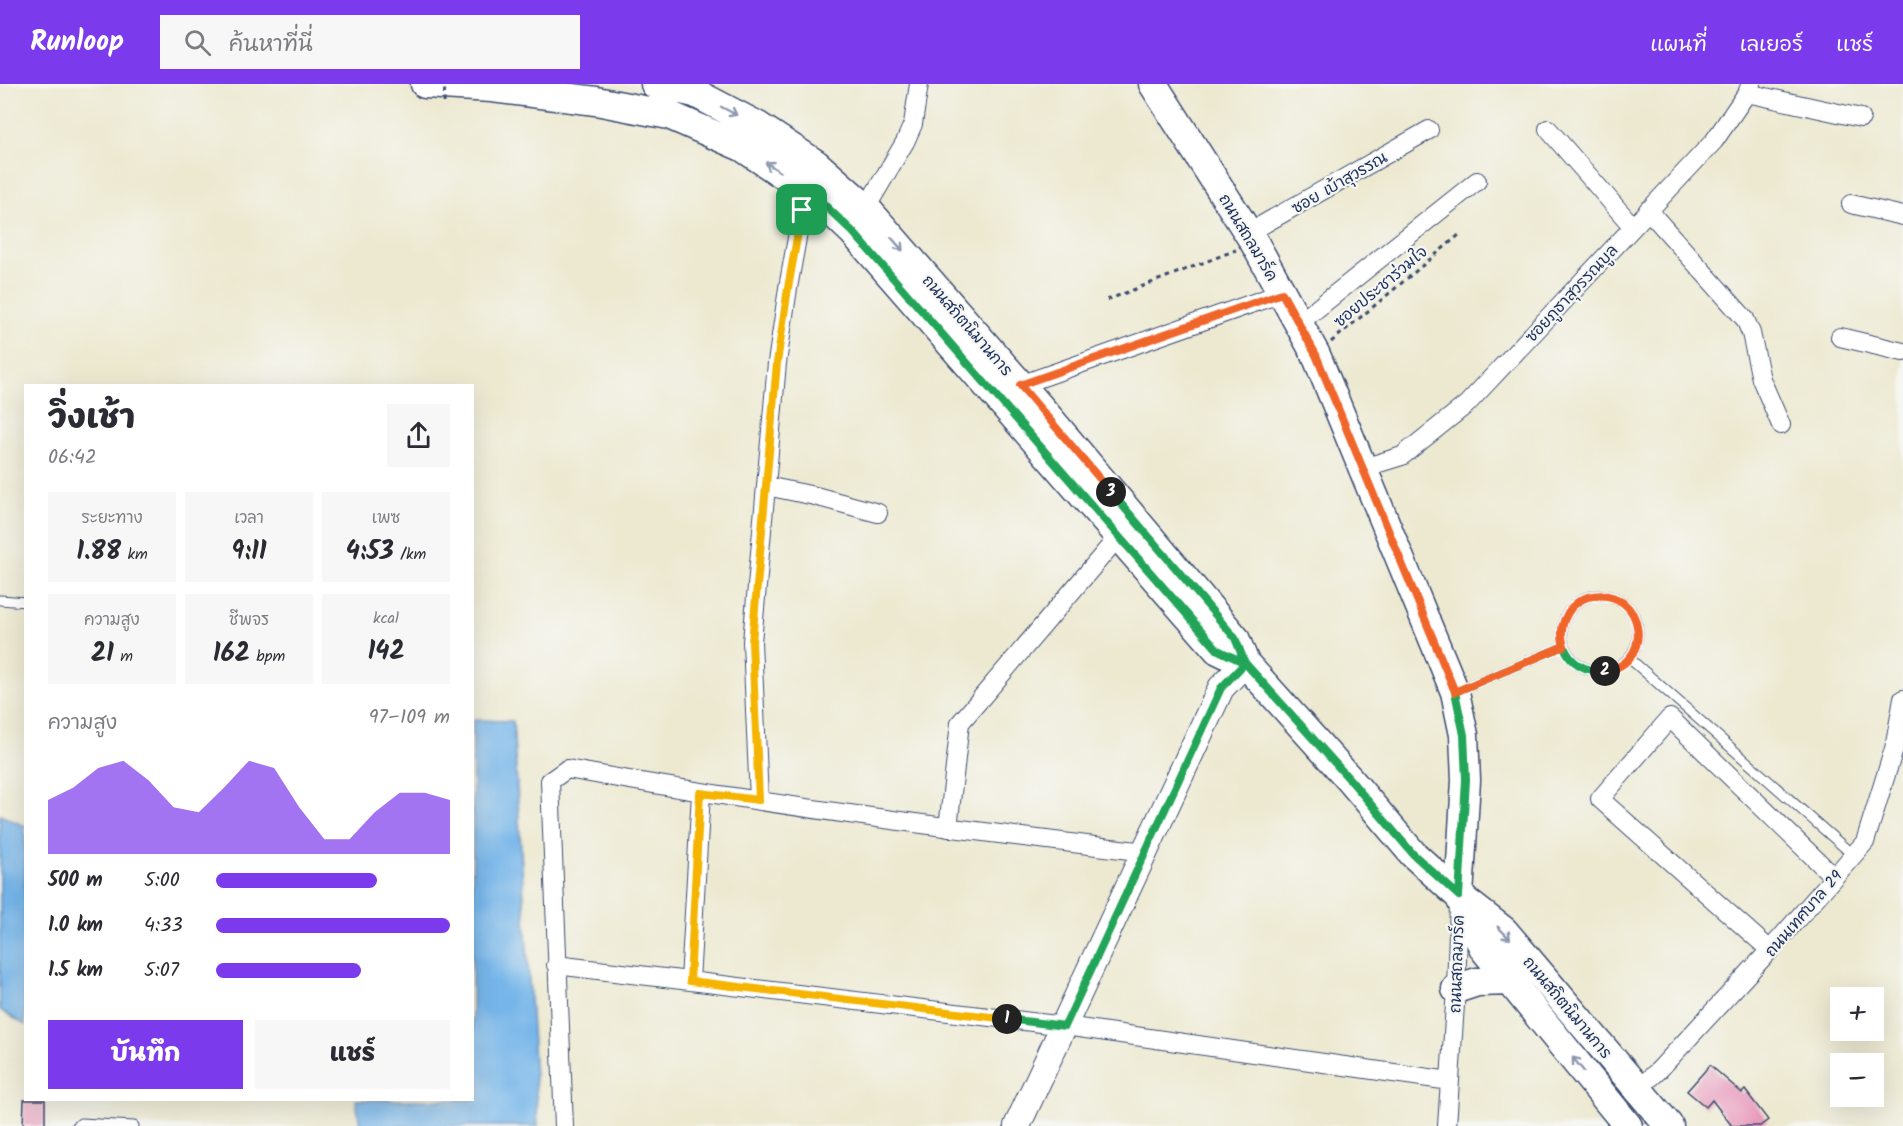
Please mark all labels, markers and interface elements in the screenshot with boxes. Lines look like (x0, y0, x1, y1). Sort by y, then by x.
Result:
search box (160, 15, 580, 69)
text: Runloop (30, 20, 124, 65)
icon: search (181, 26, 214, 59)
text: ค้นหาที่นี่ (229, 28, 313, 63)
text: แผนที่ (1650, 29, 1707, 62)
text: เลเยอร์ (1740, 29, 1803, 62)
text: แชร์ (1836, 29, 1873, 62)
one-way arrow (720, 105, 737, 117)
street label: ซอย เบ้าสุวรรณ (1287, 146, 1392, 221)
one-way arrow (765, 161, 782, 173)
pin (776, 184, 827, 235)
street label: ถนนสถลมาร์ค (1212, 189, 1284, 286)
icon: arrive (785, 193, 818, 226)
one-way arrow (890, 236, 904, 251)
street label: ซอยภูธาสุวรรณบูล (1520, 239, 1624, 349)
street label: ซอยประชาร่วมใจ (1328, 240, 1433, 334)
street label: ถนนสถิตนิมานการ (916, 270, 1018, 382)
text: วิ่งเช้า (48, 393, 135, 446)
button: share (387, 404, 450, 467)
text: 06:42 (48, 442, 97, 474)
pin: 3 (1096, 477, 1126, 507)
text: 3 (1107, 479, 1115, 504)
text: ระยะทาง (81, 506, 143, 531)
text: เวลา (234, 506, 264, 531)
text: เพซ (372, 506, 400, 531)
text: 1.88 (76, 531, 121, 573)
text: 9:11 (231, 531, 267, 573)
text: 4:53 (346, 531, 394, 573)
text: km (121, 542, 148, 567)
text: /km (394, 542, 426, 567)
text: kcal (373, 606, 399, 631)
text: ความสูง (84, 608, 140, 633)
text: ชีพจร (229, 608, 269, 633)
text: 142 (367, 631, 405, 673)
text: 21 (91, 633, 114, 675)
text: 162 (213, 633, 250, 675)
text: m (114, 644, 133, 669)
text: bpm (250, 644, 285, 669)
pin: 2 (1590, 656, 1620, 686)
text: 2 (1600, 658, 1610, 683)
text: 97–109 m (369, 702, 450, 734)
text: ความสูง (48, 708, 117, 740)
text: 500 m (48, 865, 103, 897)
text: 5:00 (144, 865, 180, 897)
street label: ถนนเทศบาล 29 (1759, 865, 1849, 963)
text: 1.0 km (48, 910, 103, 942)
text: 4:33 (144, 910, 183, 942)
street label: ถนนสถลมาร์ค (1443, 914, 1472, 1014)
one-way arrow (1497, 925, 1512, 940)
street label: ถนนสถิตนิมานการ (1516, 951, 1617, 1065)
text: 1.5 km (48, 955, 103, 987)
text: 5:07 (144, 955, 179, 987)
map controls (1830, 987, 1884, 1107)
button: + (1830, 987, 1884, 1041)
pin: 1 (992, 1004, 1022, 1034)
text: 1 (1005, 1006, 1009, 1031)
button: บันทึก (48, 1020, 243, 1089)
button: แชร์ (255, 1020, 450, 1089)
button: − (1830, 1053, 1884, 1107)
one-way arrow (1571, 1056, 1584, 1072)

